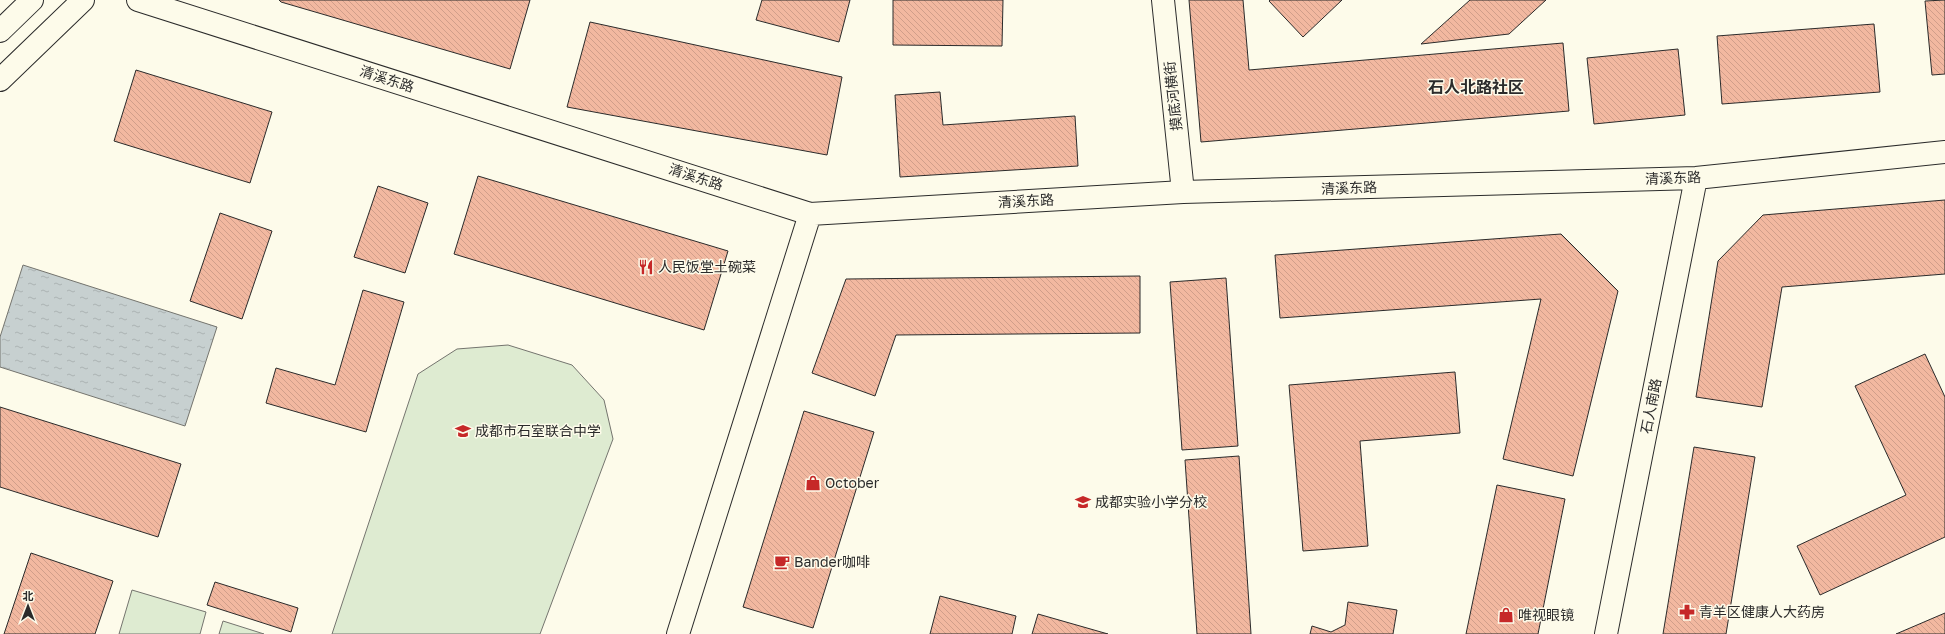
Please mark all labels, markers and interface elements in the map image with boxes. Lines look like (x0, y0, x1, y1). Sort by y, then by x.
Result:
street label: 摸底河横街 (1160, 60, 1185, 132)
street label: 清溪东路 (358, 62, 416, 95)
district label: 石人北路社区 (1428, 77, 1524, 97)
street label: 清溪东路 (667, 160, 725, 193)
street label: 清溪东路 (1645, 168, 1701, 187)
street label: 清溪东路 (1321, 178, 1377, 197)
street label: 清溪东路 (998, 191, 1054, 210)
restaurant icon: 人民饭堂土碗菜 (637, 258, 655, 276)
place label: 人民饭堂土碗菜 (658, 258, 756, 275)
street label: 石人南路 (1637, 377, 1664, 435)
school or university icon: 成都市石室联合中学 (454, 422, 472, 440)
place label: 成都市石室联合中学 (475, 422, 601, 439)
shop icon: October (804, 474, 822, 492)
place label: October (825, 474, 880, 491)
school or university icon: 成都实验小学分校 (1074, 493, 1092, 511)
place label: 成都实验小学分校 (1095, 493, 1207, 510)
cafe icon: Bander咖啡 (773, 553, 791, 571)
place label: Bander咖啡 (794, 553, 870, 570)
north arrow (8, 586, 48, 626)
text: 北 (23, 589, 34, 602)
pharmacy icon: 青羊区健康人大药房 (1678, 603, 1696, 621)
place label: 青羊区健康人大药房 (1699, 603, 1825, 620)
shop icon: 唯视眼镜 (1497, 606, 1515, 624)
place label: 唯视眼镜 (1518, 606, 1574, 623)

